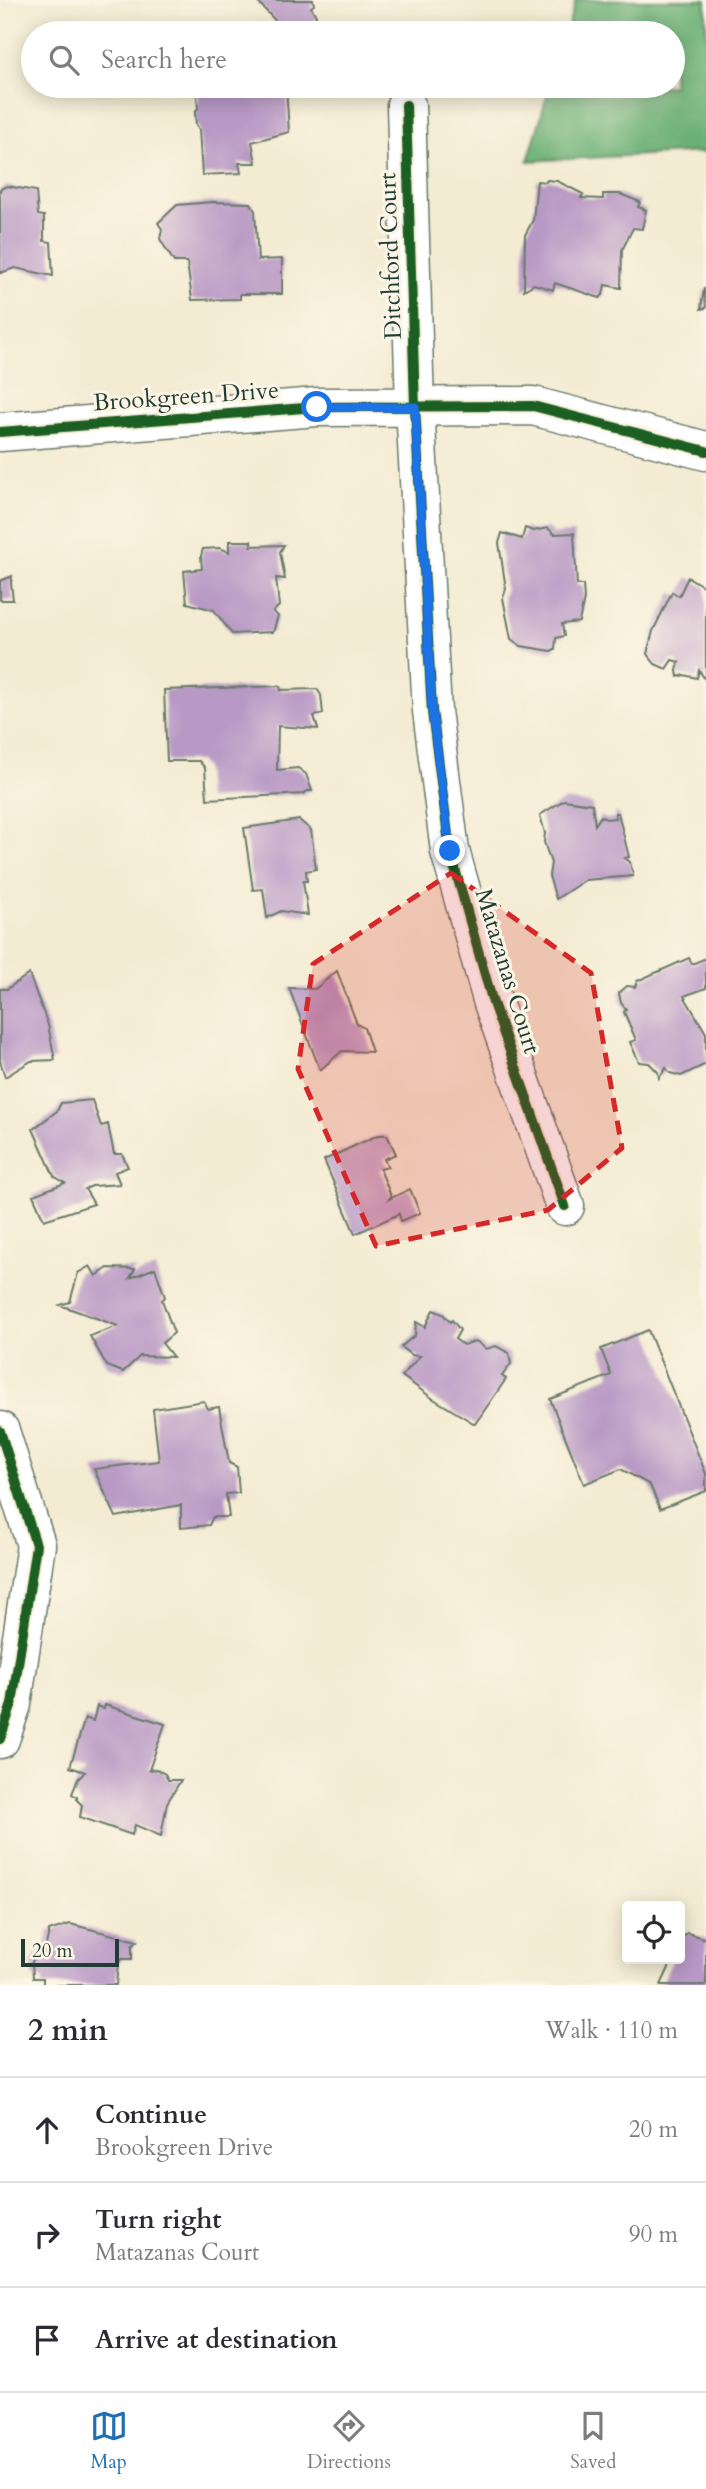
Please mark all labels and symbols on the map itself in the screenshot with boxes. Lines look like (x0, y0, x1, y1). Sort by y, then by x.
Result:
street label: Ditchford Court (371, 172, 410, 340)
street label: Brookgreen Drive (92, 374, 280, 419)
route start (301, 391, 332, 422)
route end (434, 835, 465, 866)
street label: Matazanas Court (467, 884, 548, 1058)
scale bar (21, 1936, 119, 1968)

